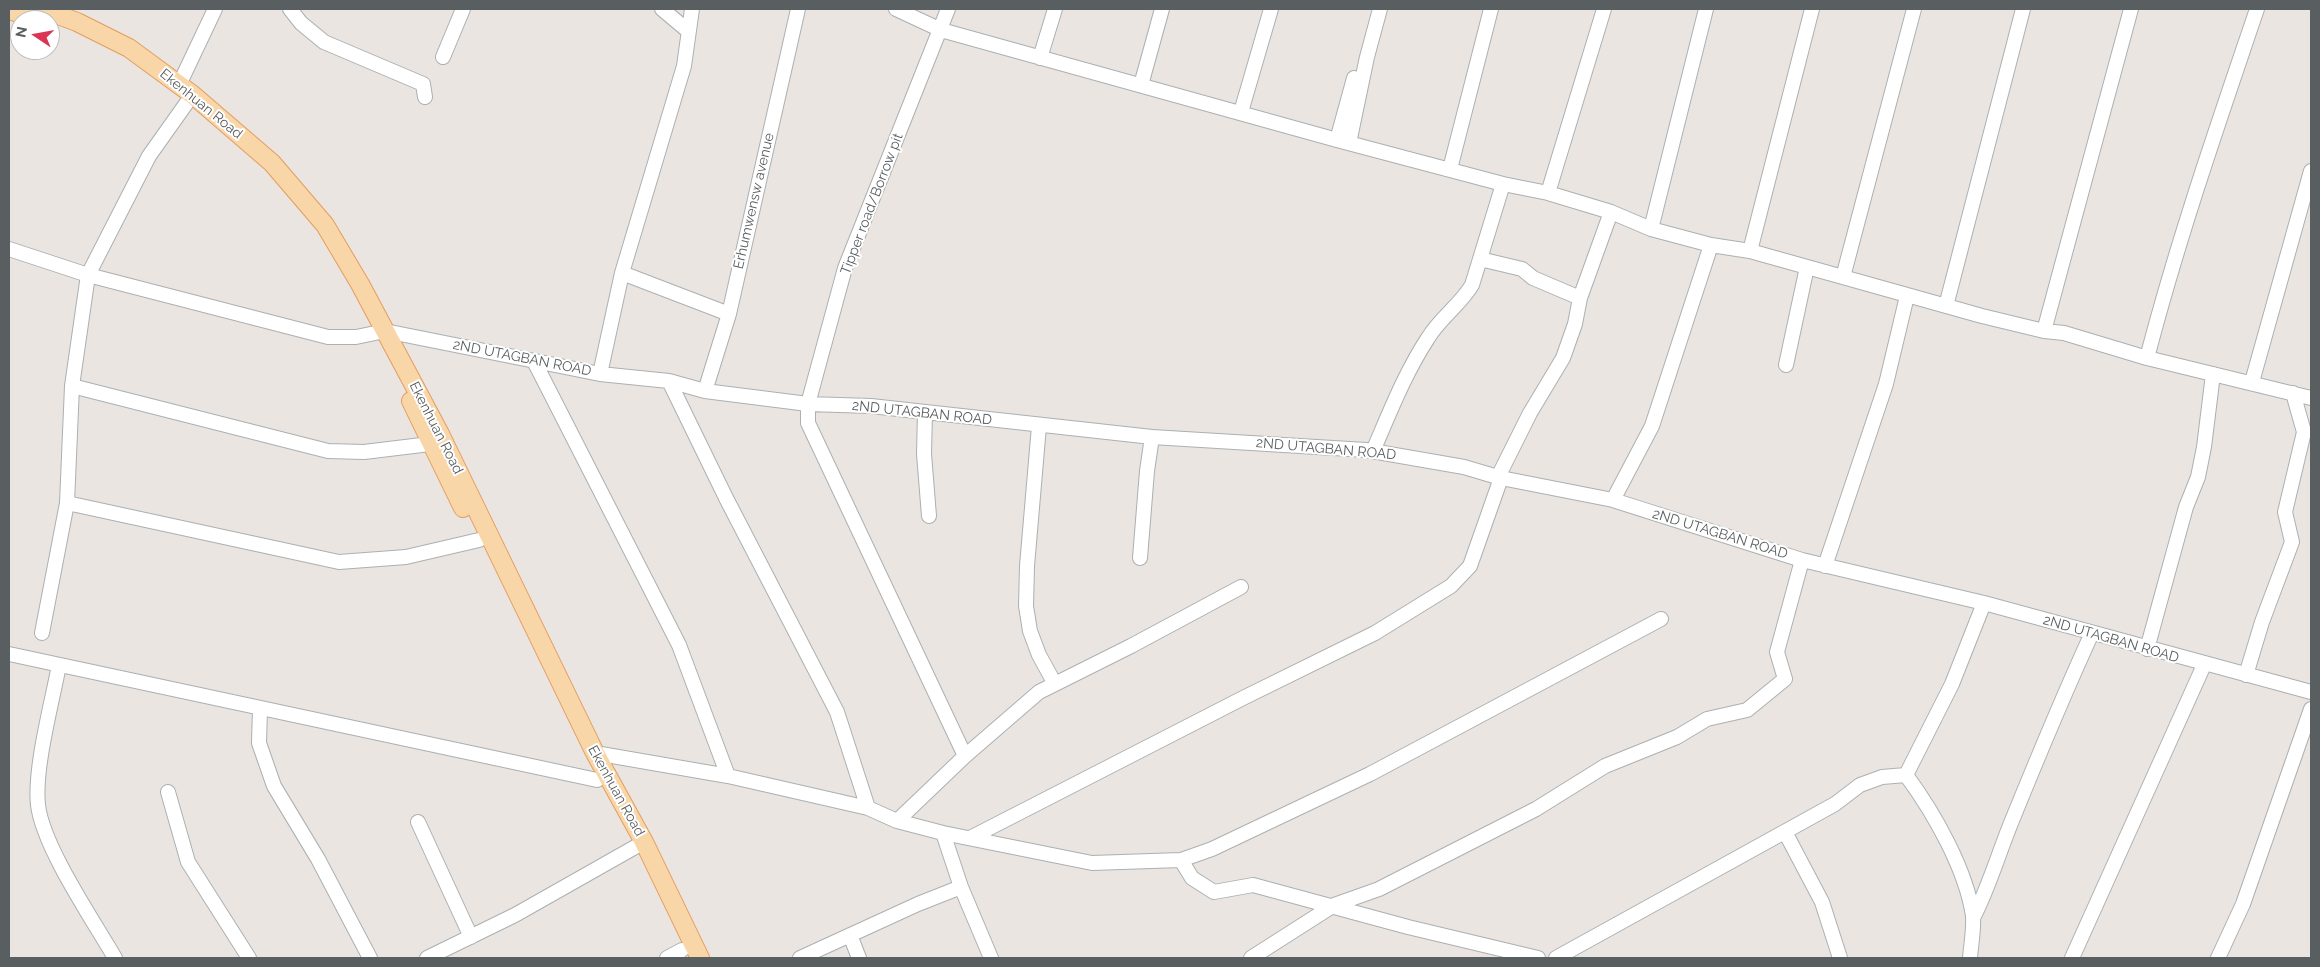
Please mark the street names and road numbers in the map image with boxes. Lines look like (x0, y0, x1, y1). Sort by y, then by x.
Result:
street label: Ekenhuan Road (156, 66, 246, 142)
street label: Erhumwensw avenue (730, 131, 778, 271)
street label: Tipper road/Borrow pit (837, 131, 907, 277)
street label: 2ND UTAGBAN ROAD (451, 336, 593, 380)
street label: Ekenhuan Road (406, 379, 466, 477)
street label: 2ND UTAGBAN ROAD (851, 397, 993, 429)
street label: 2ND UTAGBAN ROAD (1255, 435, 1397, 463)
street label: 2ND UTAGBAN ROAD (1650, 505, 1790, 563)
street label: 2ND UTAGBAN ROAD (2041, 612, 2181, 666)
street label: Ekenhuan Road (584, 743, 648, 839)

